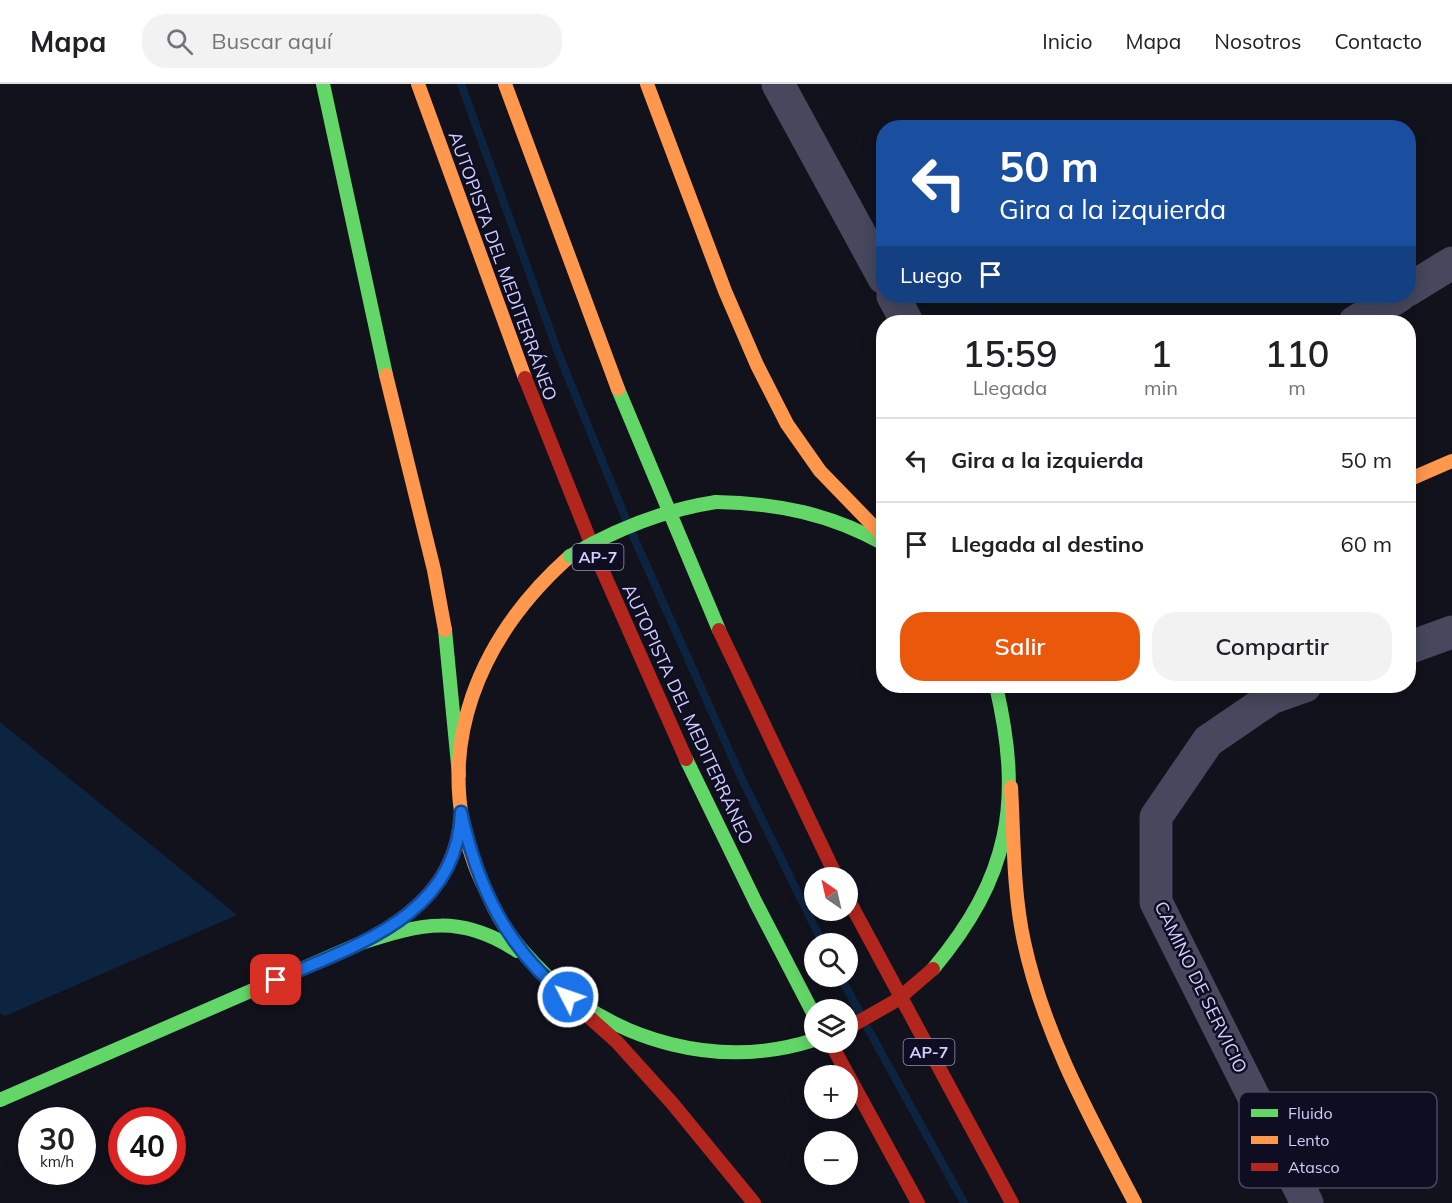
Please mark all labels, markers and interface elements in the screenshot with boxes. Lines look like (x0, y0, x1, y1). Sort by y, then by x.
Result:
search box (142, 14, 562, 68)
text: Mapa (30, 24, 106, 59)
icon: search (163, 25, 196, 58)
text: Buscar aquí (211, 27, 332, 55)
text: Inicio (1042, 28, 1092, 54)
text: Mapa (1125, 28, 1181, 54)
text: Nosotros (1214, 28, 1301, 54)
text: Contacto (1334, 28, 1422, 54)
street label: AUTOPISTA DEL MEDITERRÁNEO (443, 128, 563, 404)
text: 50 m (999, 140, 1099, 193)
icon: left (900, 144, 978, 222)
text: Gira a la izquierda (999, 192, 1226, 226)
icon: arrive (974, 258, 1007, 291)
text: Luego (900, 261, 962, 289)
text: 15:59 (963, 331, 1057, 376)
text: 1 (1150, 331, 1172, 376)
text: 110 (1265, 331, 1329, 376)
text: Llegada (973, 375, 1047, 400)
text: min (1144, 375, 1178, 400)
text: m (1288, 375, 1306, 400)
icon: left (900, 444, 933, 477)
text: Gira a la izquierda (951, 446, 1144, 474)
text: 50 m (1341, 446, 1392, 474)
icon: arrive (900, 528, 933, 561)
text: Llegada al destino (951, 530, 1144, 558)
text: 60 m (1341, 530, 1392, 558)
road number: AP-7 (572, 544, 624, 570)
street label: AUTOPISTA DEL MEDITERRÁNEO (617, 580, 759, 848)
button: Salir (900, 612, 1140, 681)
button: Compartir (1152, 612, 1392, 681)
north arrow (804, 867, 858, 921)
map controls (804, 867, 858, 1185)
street label: CAMINO DE SERVICIO (1149, 897, 1253, 1077)
button: search (804, 933, 858, 987)
pin (250, 954, 301, 1005)
icon: arrive (259, 963, 292, 996)
position arrow (536, 965, 600, 1029)
button: layers (804, 999, 858, 1053)
road number: AP-7 (904, 1039, 954, 1065)
button: + (804, 1065, 858, 1119)
legend (1239, 1092, 1437, 1188)
text: Fluido (1288, 1103, 1333, 1123)
speed limit sign: 40 (108, 1107, 186, 1185)
text: 30 (39, 1120, 75, 1158)
text: Lento (1288, 1130, 1329, 1150)
button: − (804, 1131, 858, 1185)
text: km/h (40, 1152, 74, 1171)
text: Atasco (1288, 1157, 1340, 1177)

